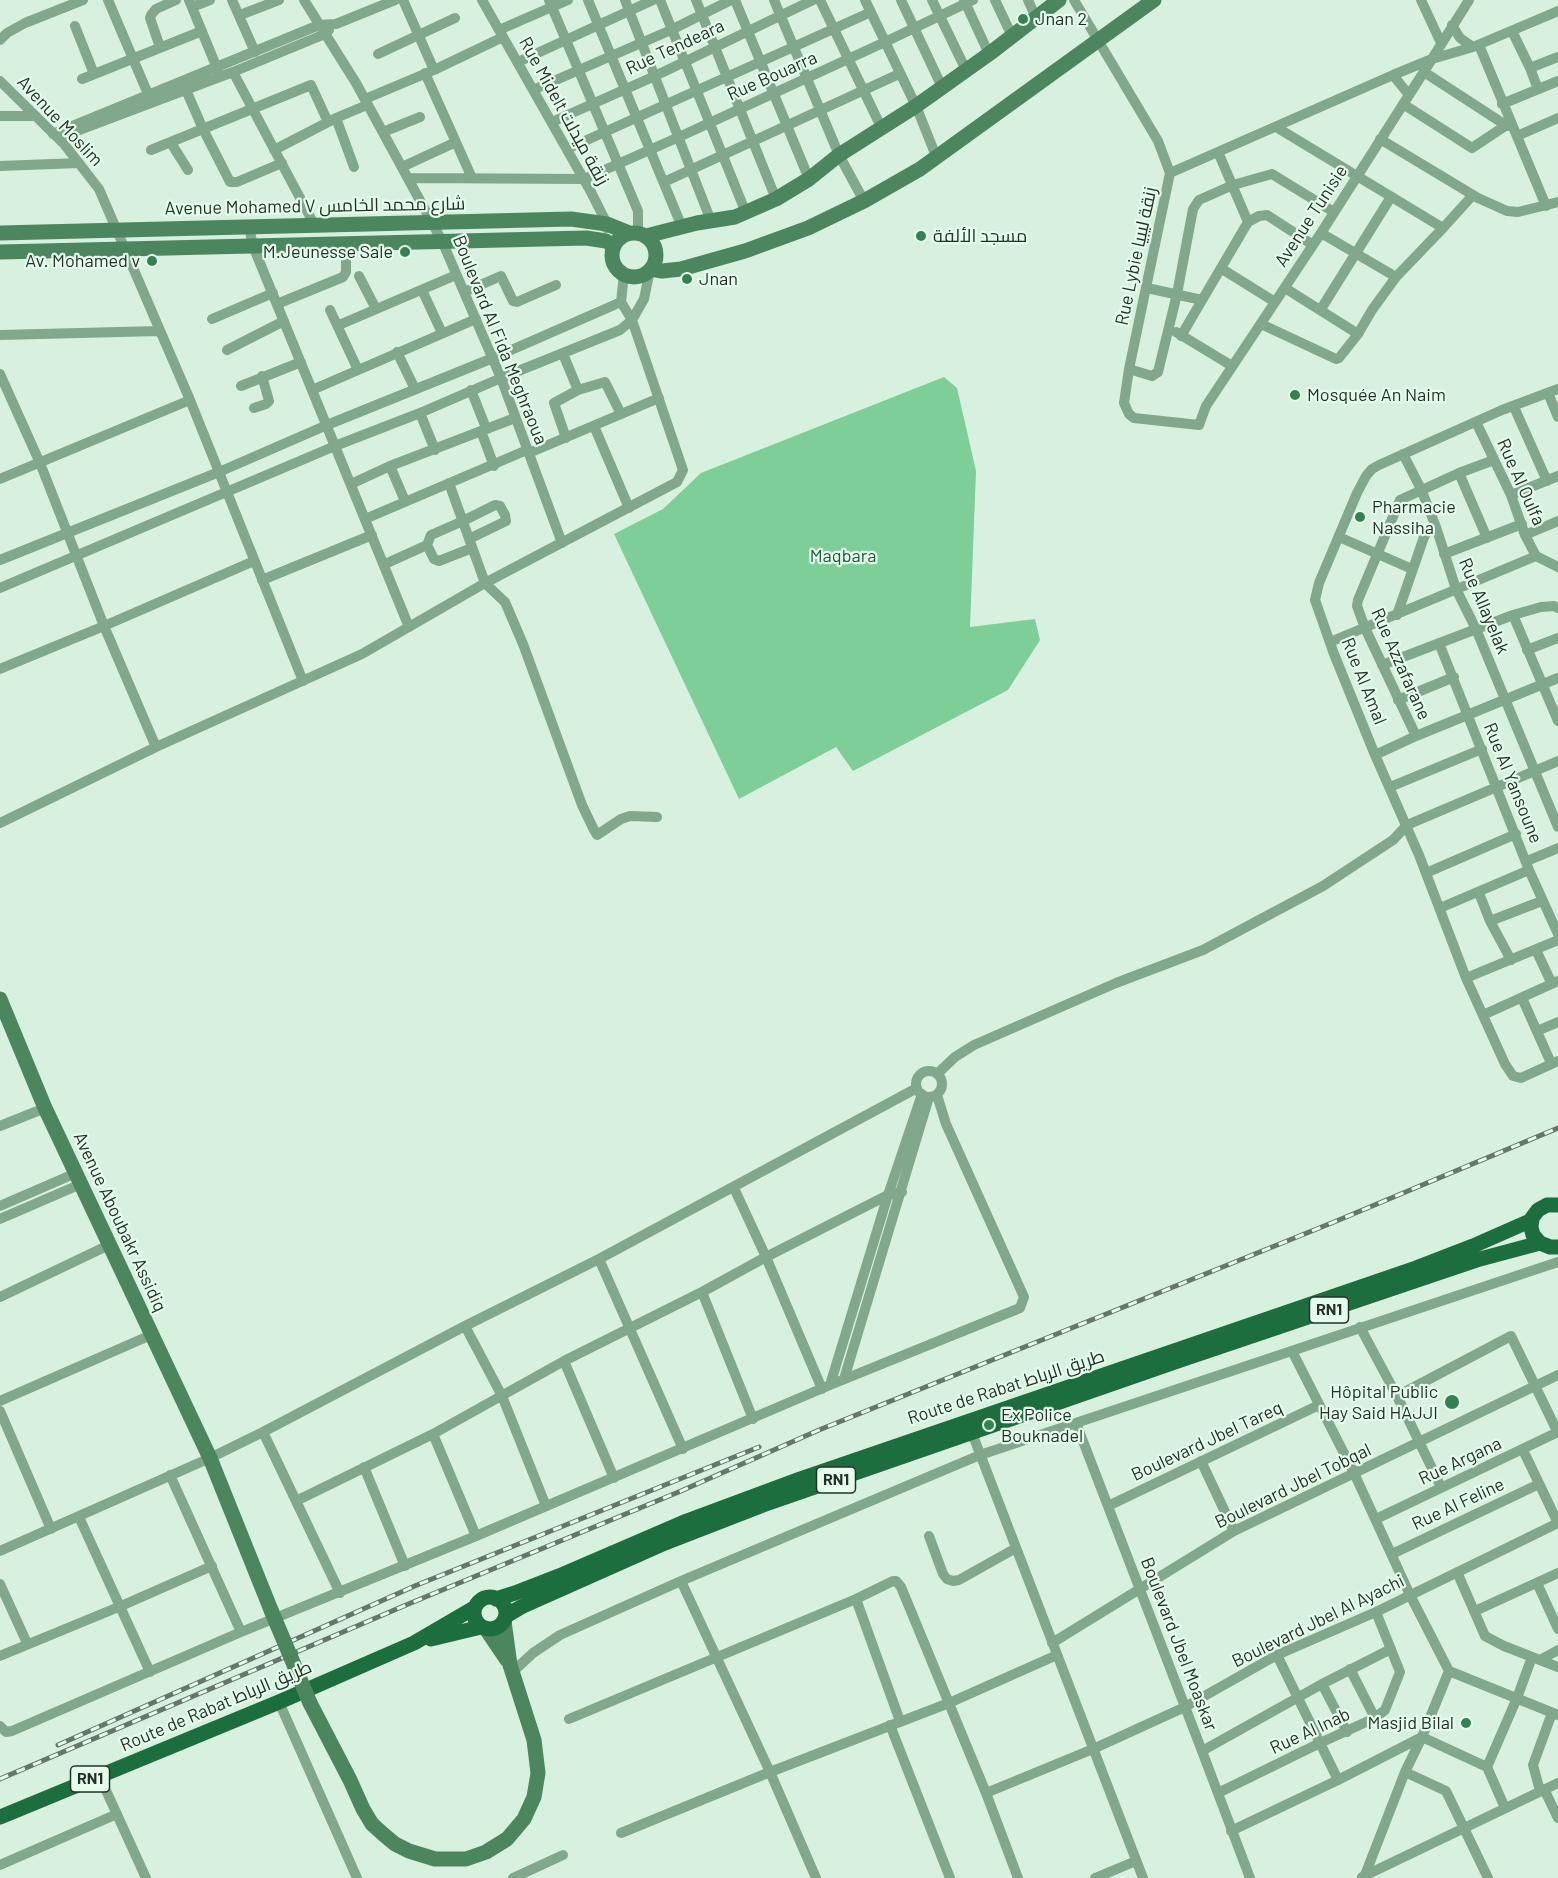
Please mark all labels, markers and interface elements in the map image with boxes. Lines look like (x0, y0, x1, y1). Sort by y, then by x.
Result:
place label: Jnan 2 (1035, 8, 1087, 30)
marker: Jnan 2 (1016, 12, 1030, 26)
street label: Rue Tendeara (622, 15, 728, 79)
street label: Rue Midelt زنقة ميدلت (514, 33, 614, 189)
street label: Rue Bouarra (724, 47, 820, 105)
street label: Avenue Moslim (13, 71, 107, 171)
street label: Avenue Tunisie (1270, 161, 1352, 271)
street label: Rue Lybie زنقة ليبيا (1111, 185, 1161, 327)
street label: Avenue Mohamed V شارع محمد الخامس (165, 193, 465, 219)
place label: مسجد الألفة (933, 225, 1027, 247)
marker: مسجد الألفة (914, 229, 928, 243)
street label: Boulevard Al Fida Meghraoua (448, 232, 552, 448)
place label: M.Jeunesse Sale (263, 241, 393, 263)
marker: M.Jeunesse Sale (398, 245, 412, 259)
place label: Av. Mohamed v (25, 250, 140, 272)
marker: Av. Mohamed v (145, 254, 159, 268)
place label: Jnan (699, 268, 738, 290)
marker: Jnan (680, 272, 694, 286)
place label: Mosquée An Naim (1307, 384, 1446, 406)
marker: Mosquée An Naim (1288, 388, 1302, 402)
street label: Rue Al Oulfa (1492, 435, 1550, 529)
place label: Pharmacie Nassiha (1372, 496, 1456, 538)
marker: Pharmacie Nassiha (1353, 510, 1367, 524)
park label: Maqbara (810, 545, 876, 567)
street label: Rue Allayelak (1454, 555, 1514, 657)
street label: Rue Azzafarane (1367, 605, 1435, 723)
street label: Rue Al Amal (1337, 634, 1391, 728)
street label: Rue Al Yansoune (1479, 720, 1547, 846)
street label: Avenue Aboubakr Assidiq (69, 1129, 171, 1315)
road number: RN1 (1310, 1297, 1348, 1323)
street label: Route de Rabat طريق الرباط (905, 1345, 1107, 1429)
place label: Hôpital Public Hay Said HAJJI (1319, 1381, 1438, 1424)
marker: Hôpital Public Hay Said HAJJI (1443, 1393, 1461, 1411)
street label: Boulevard Jbel Tareq (1128, 1397, 1286, 1485)
place label: Ex Police Bouknadel (1001, 1404, 1083, 1446)
marker: Ex Police Bouknadel (982, 1418, 996, 1432)
street label: Rue Argana (1415, 1432, 1505, 1490)
street label: Boulevard Jbel Tobqal (1211, 1439, 1375, 1533)
road number: RN1 (816, 1467, 856, 1493)
street label: Rue Al Feline (1408, 1473, 1508, 1535)
street label: Boulevard Jbel Moaskar (1136, 1554, 1222, 1734)
street label: Boulevard Jbel Al Ayachi (1228, 1570, 1408, 1672)
street label: Route de Rabat طريق الرباط (117, 1656, 315, 1756)
street label: Rue Al Inab (1267, 1703, 1353, 1759)
place label: Masjid Bilal (1367, 1712, 1454, 1734)
marker: Masjid Bilal (1459, 1716, 1473, 1730)
road number: RN1 (70, 1766, 110, 1792)

